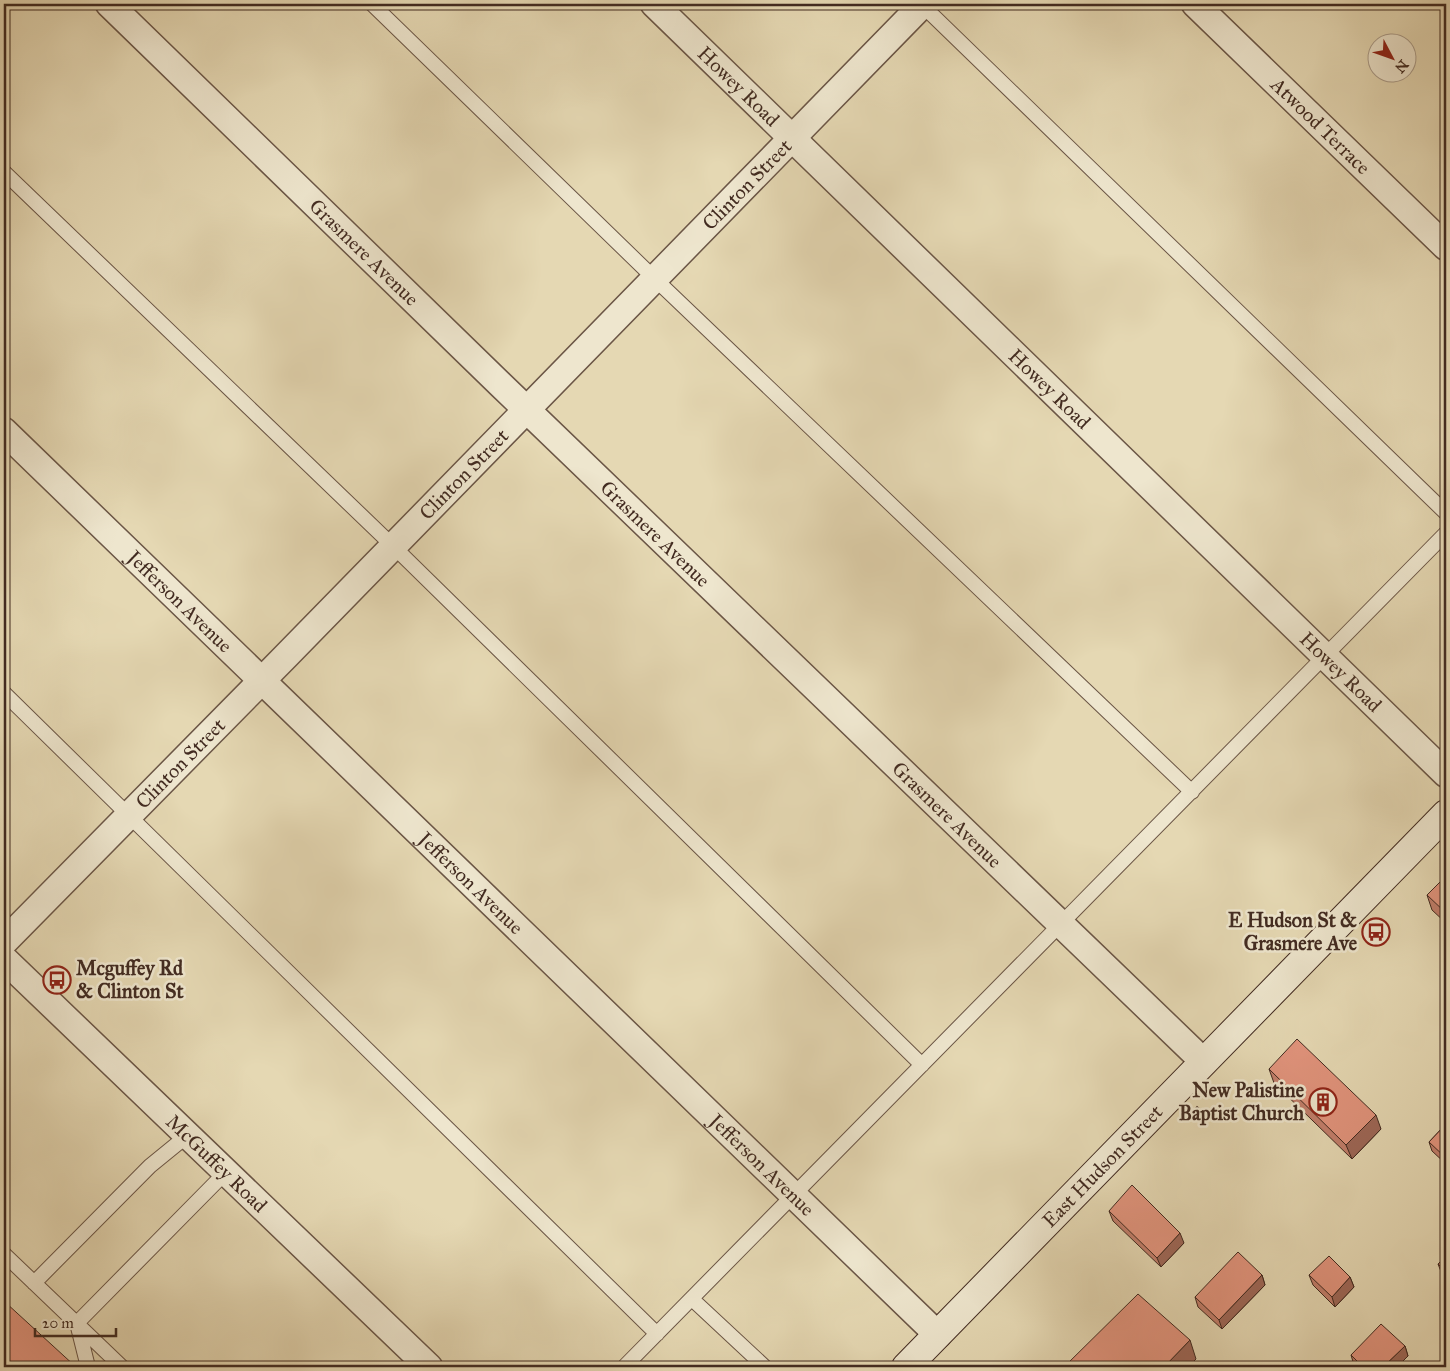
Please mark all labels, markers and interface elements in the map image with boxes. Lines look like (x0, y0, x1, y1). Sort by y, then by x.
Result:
north arrow (1368, 32, 1418, 82)
street label: Howey Road (693, 41, 785, 131)
text: N (1391, 56, 1412, 76)
street label: Atwood Terrace (1265, 72, 1375, 179)
street label: Clinton Street (697, 134, 796, 235)
street label: Grasmere Avenue (305, 194, 424, 311)
street label: Howey Road (1004, 344, 1096, 434)
street label: Clinton Street (414, 424, 513, 524)
street label: Grasmere Avenue (596, 475, 715, 592)
street label: Jefferson Avenue (120, 544, 237, 658)
street label: Howey Road (1295, 627, 1387, 717)
street label: Clinton Street (130, 713, 230, 814)
street label: Grasmere Avenue (887, 756, 1007, 873)
street label: Jefferson Avenue (412, 826, 528, 939)
place label: E Hudson St & Grasmere Ave (1228, 908, 1358, 955)
bus stop icon: E Hudson St & Grasmere Ave (1361, 917, 1391, 947)
place label: Mcguffey Rd & Clinton St (76, 956, 184, 1003)
bus stop icon: Mcguffey Rd & Clinton St (42, 965, 72, 995)
place label: New Palistine Baptist Church (1179, 1078, 1305, 1126)
building icon: New Palistine Baptist Church (1308, 1087, 1338, 1117)
street label: East Hudson Street (1037, 1100, 1167, 1232)
street label: Jefferson Avenue (703, 1107, 819, 1221)
street label: McGuffey Road (161, 1109, 272, 1217)
scale bar (35, 1306, 116, 1338)
text: 20 m (42, 1314, 74, 1332)

